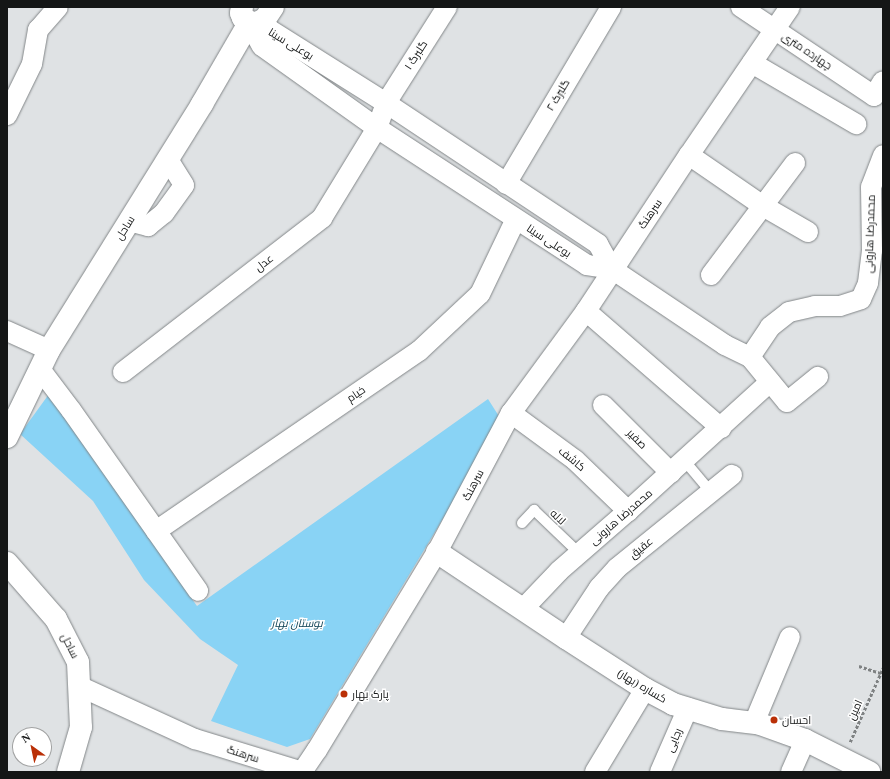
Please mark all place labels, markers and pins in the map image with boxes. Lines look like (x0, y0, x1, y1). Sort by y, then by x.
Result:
place label: پارک بهار (352, 687, 389, 701)
marker: پارک بهار (339, 689, 349, 699)
place label: احسان (782, 713, 811, 727)
marker: احسان (769, 715, 779, 725)

